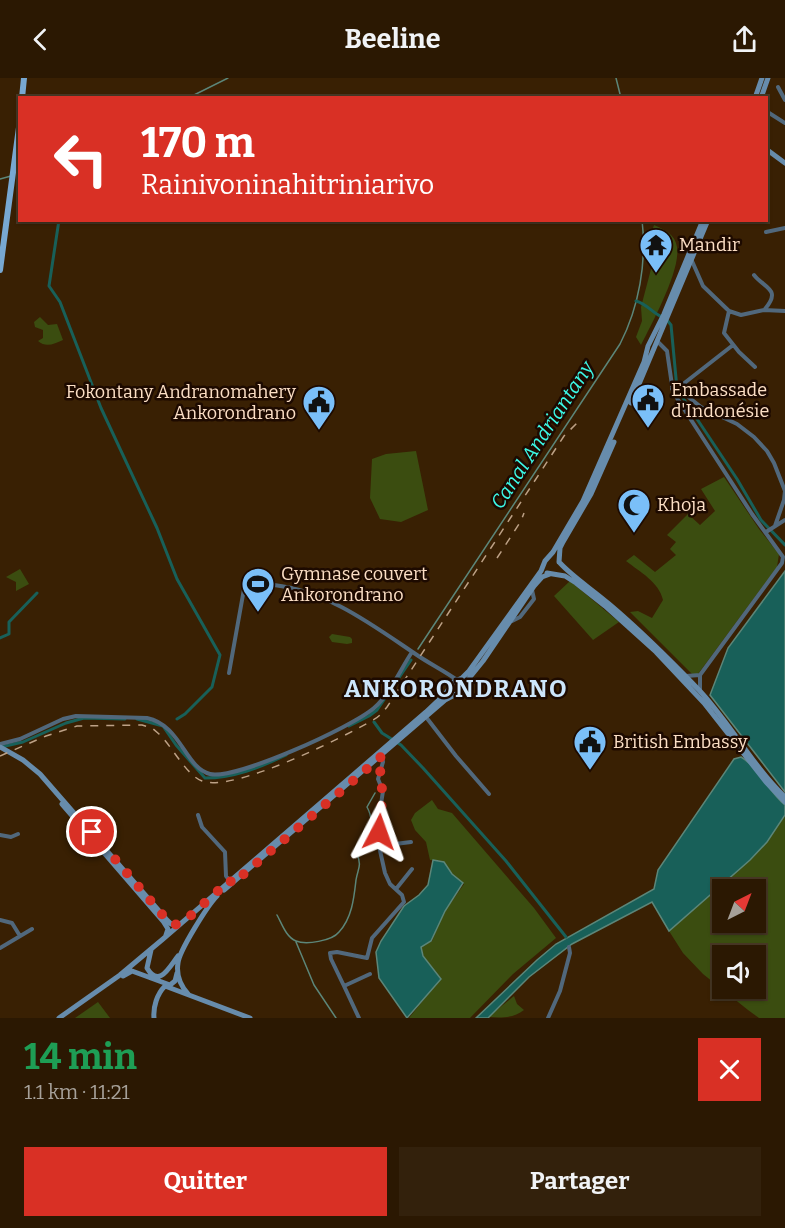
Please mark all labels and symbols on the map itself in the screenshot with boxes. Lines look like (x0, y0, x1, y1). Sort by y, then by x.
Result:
temple icon: Mandir (638, 227, 674, 274)
place label: Mandir (679, 234, 740, 256)
water label: Canal Andriantany (485, 355, 600, 513)
place label: Embassade d'Indonésie (671, 379, 769, 422)
place label: Fokontany Andranomahery Ankorondrano (66, 381, 296, 424)
public building icon: Embassade d'Indonésie (630, 382, 666, 429)
public building icon: Fokontany Andranomahery Ankorondrano (301, 384, 337, 431)
mosque icon: Khoja (616, 487, 652, 534)
place label: Khoja (657, 494, 706, 516)
place label: Gymnase couvert Ankorondrano (281, 563, 428, 606)
sports icon: Gymnase couvert Ankorondrano (240, 566, 276, 613)
district label: ANKORONDRANO (344, 675, 568, 703)
public building icon: British Embassy (572, 724, 608, 771)
place label: British Embassy (613, 731, 748, 753)
position arrow (347, 800, 411, 864)
pin (66, 806, 117, 857)
north arrow (712, 879, 766, 933)

